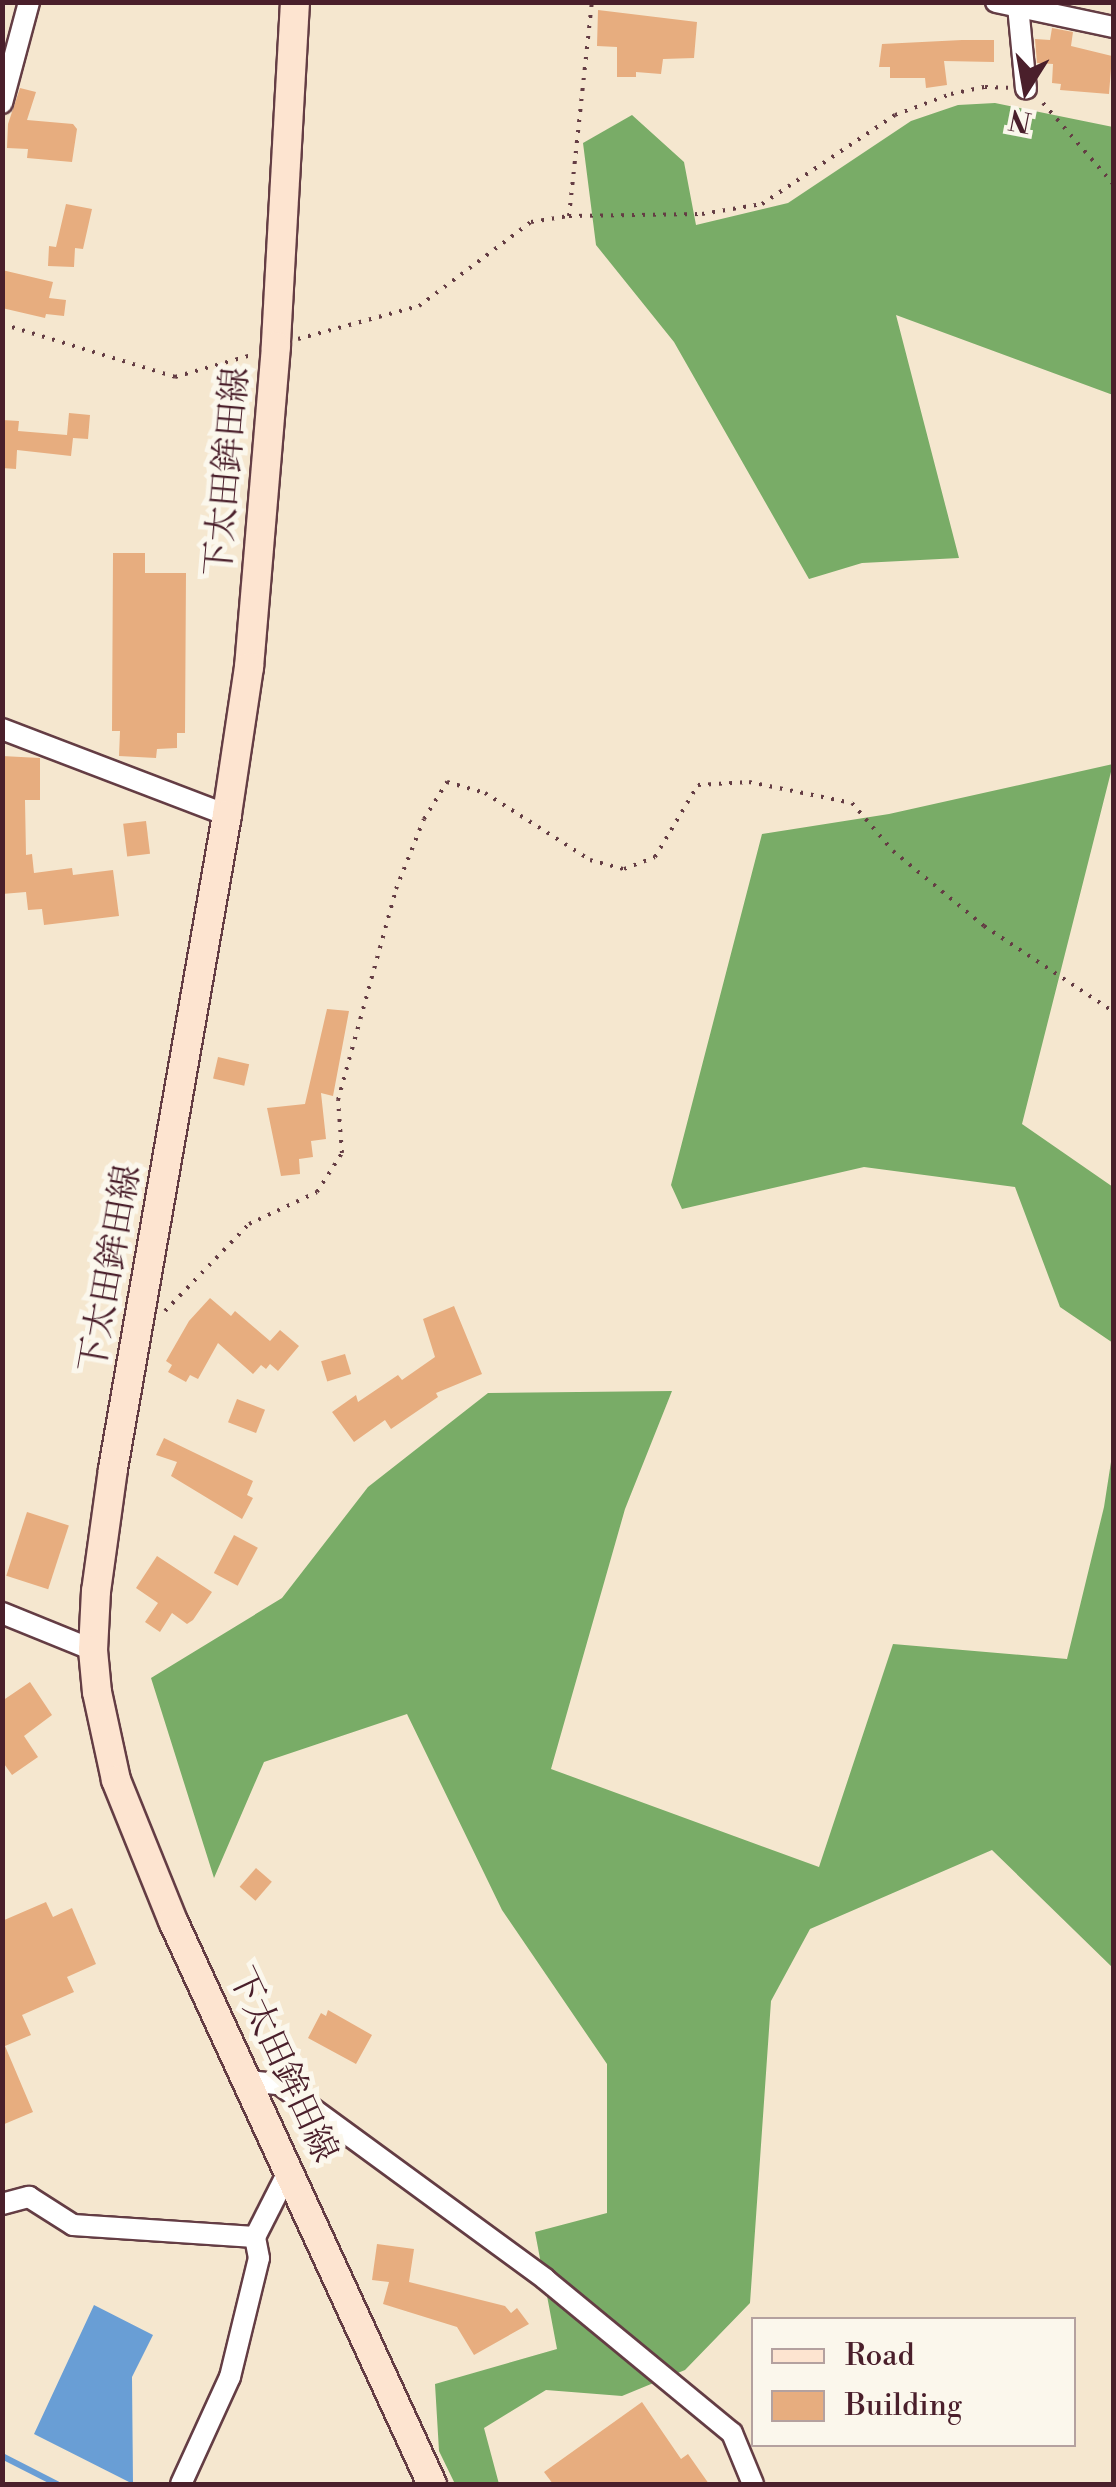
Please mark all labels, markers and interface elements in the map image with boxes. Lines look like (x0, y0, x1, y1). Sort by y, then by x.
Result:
north arrow (976, 40, 1076, 140)
text: N (1006, 101, 1034, 139)
street label: 下太田鉾田線 (198, 366, 258, 578)
street label: 下太田鉾田線 (72, 1162, 150, 1376)
street label: 下太田鉾田線 (219, 1961, 345, 2169)
legend (751, 2317, 1076, 2447)
text: Road (845, 2337, 915, 2375)
text: Building (845, 2387, 962, 2425)

